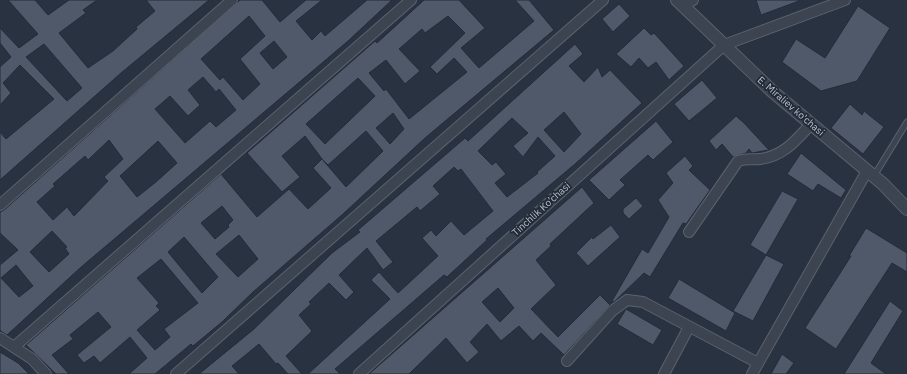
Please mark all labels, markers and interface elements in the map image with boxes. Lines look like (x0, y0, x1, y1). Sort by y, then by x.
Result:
street label: E. Miraliev ko'chasi (755, 73, 827, 139)
street label: Tinchlik Ko’chasi (509, 179, 573, 239)

